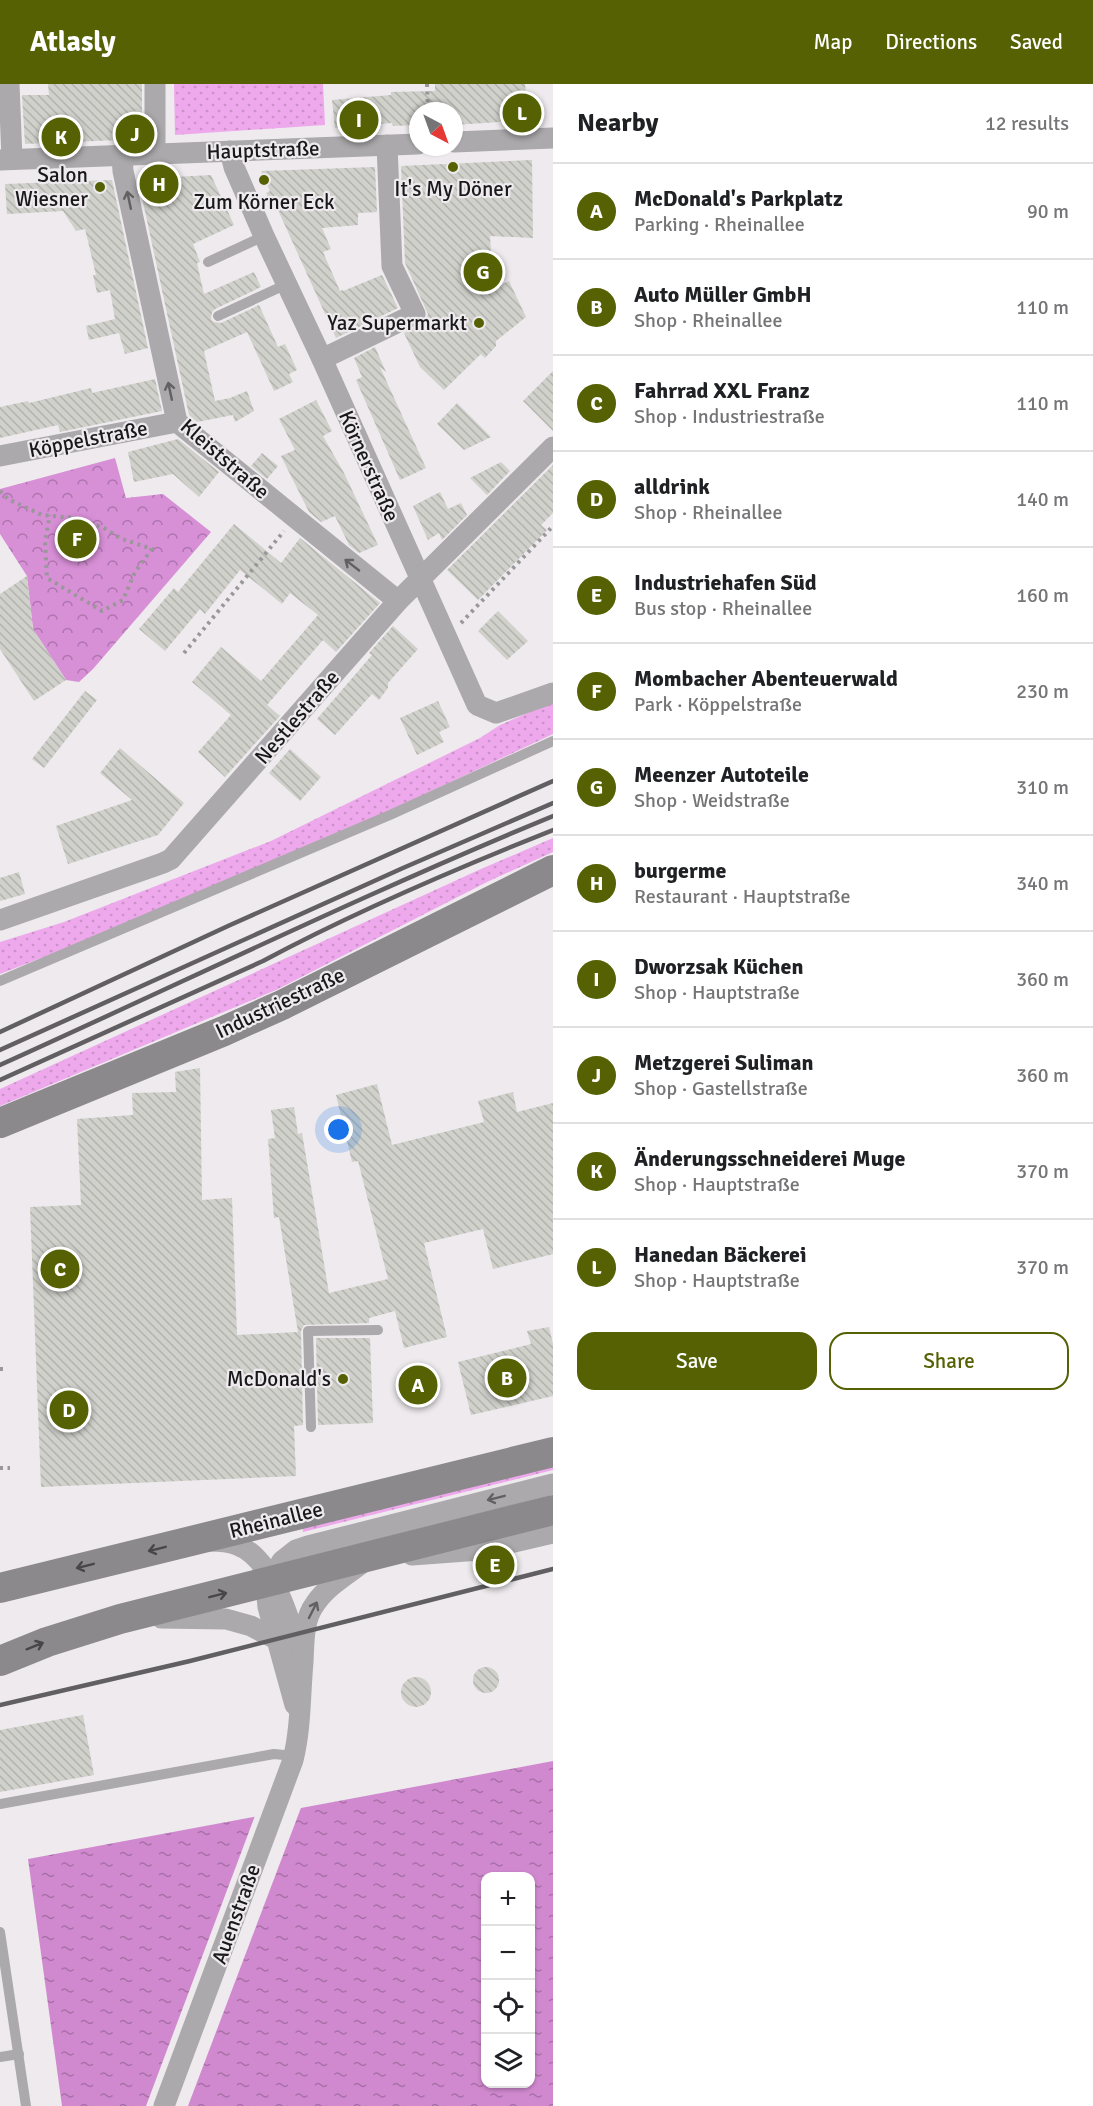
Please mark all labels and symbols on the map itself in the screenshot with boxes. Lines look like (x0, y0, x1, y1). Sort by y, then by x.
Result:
pin: L (502, 90, 542, 135)
pin: I (340, 98, 378, 142)
north arrow (409, 102, 463, 156)
pin: J (116, 112, 154, 156)
pin: K (42, 115, 80, 160)
street label: Hauptstraße (206, 135, 320, 165)
marker: It's My Döner (446, 160, 460, 174)
place label: Salon Wiesner (15, 162, 88, 212)
pin: H (140, 162, 178, 206)
marker: Zum Körner Eck (257, 173, 271, 187)
place label: It's My Döner (394, 176, 512, 202)
marker: Salon Wiesner (93, 180, 107, 194)
place label: Zum Körner Eck (193, 189, 335, 215)
one-way arrow (123, 191, 135, 210)
pin: G (464, 250, 502, 294)
place label: Yaz Supermarkt (327, 310, 467, 336)
marker: Yaz Supermarkt (472, 316, 486, 330)
one-way arrow (164, 381, 175, 401)
street label: Körnerstraße (333, 406, 405, 526)
street label: Kleiststraße (175, 413, 275, 505)
street label: Köppelstraße (26, 415, 150, 463)
pin: F (58, 516, 97, 562)
one-way arrow (344, 558, 360, 571)
street label: Nestlestraße (249, 665, 345, 769)
street label: Industriestraße (211, 962, 349, 1044)
your location (324, 1115, 353, 1144)
pin: C (40, 1246, 80, 1292)
pin: B (488, 1356, 526, 1400)
pin: A (398, 1362, 438, 1408)
place label: McDonald's (227, 1366, 331, 1392)
marker: McDonald's (336, 1372, 350, 1386)
pin: D (50, 1388, 88, 1432)
one-way arrow (487, 1493, 506, 1505)
street label: Rheinallee (227, 1496, 325, 1544)
pin: E (476, 1542, 514, 1588)
one-way arrow (148, 1543, 167, 1555)
one-way arrow (76, 1561, 95, 1573)
one-way arrow (208, 1588, 227, 1600)
one-way arrow (308, 1601, 319, 1619)
one-way arrow (26, 1640, 44, 1651)
street label: Auenstraße (206, 1860, 266, 1968)

